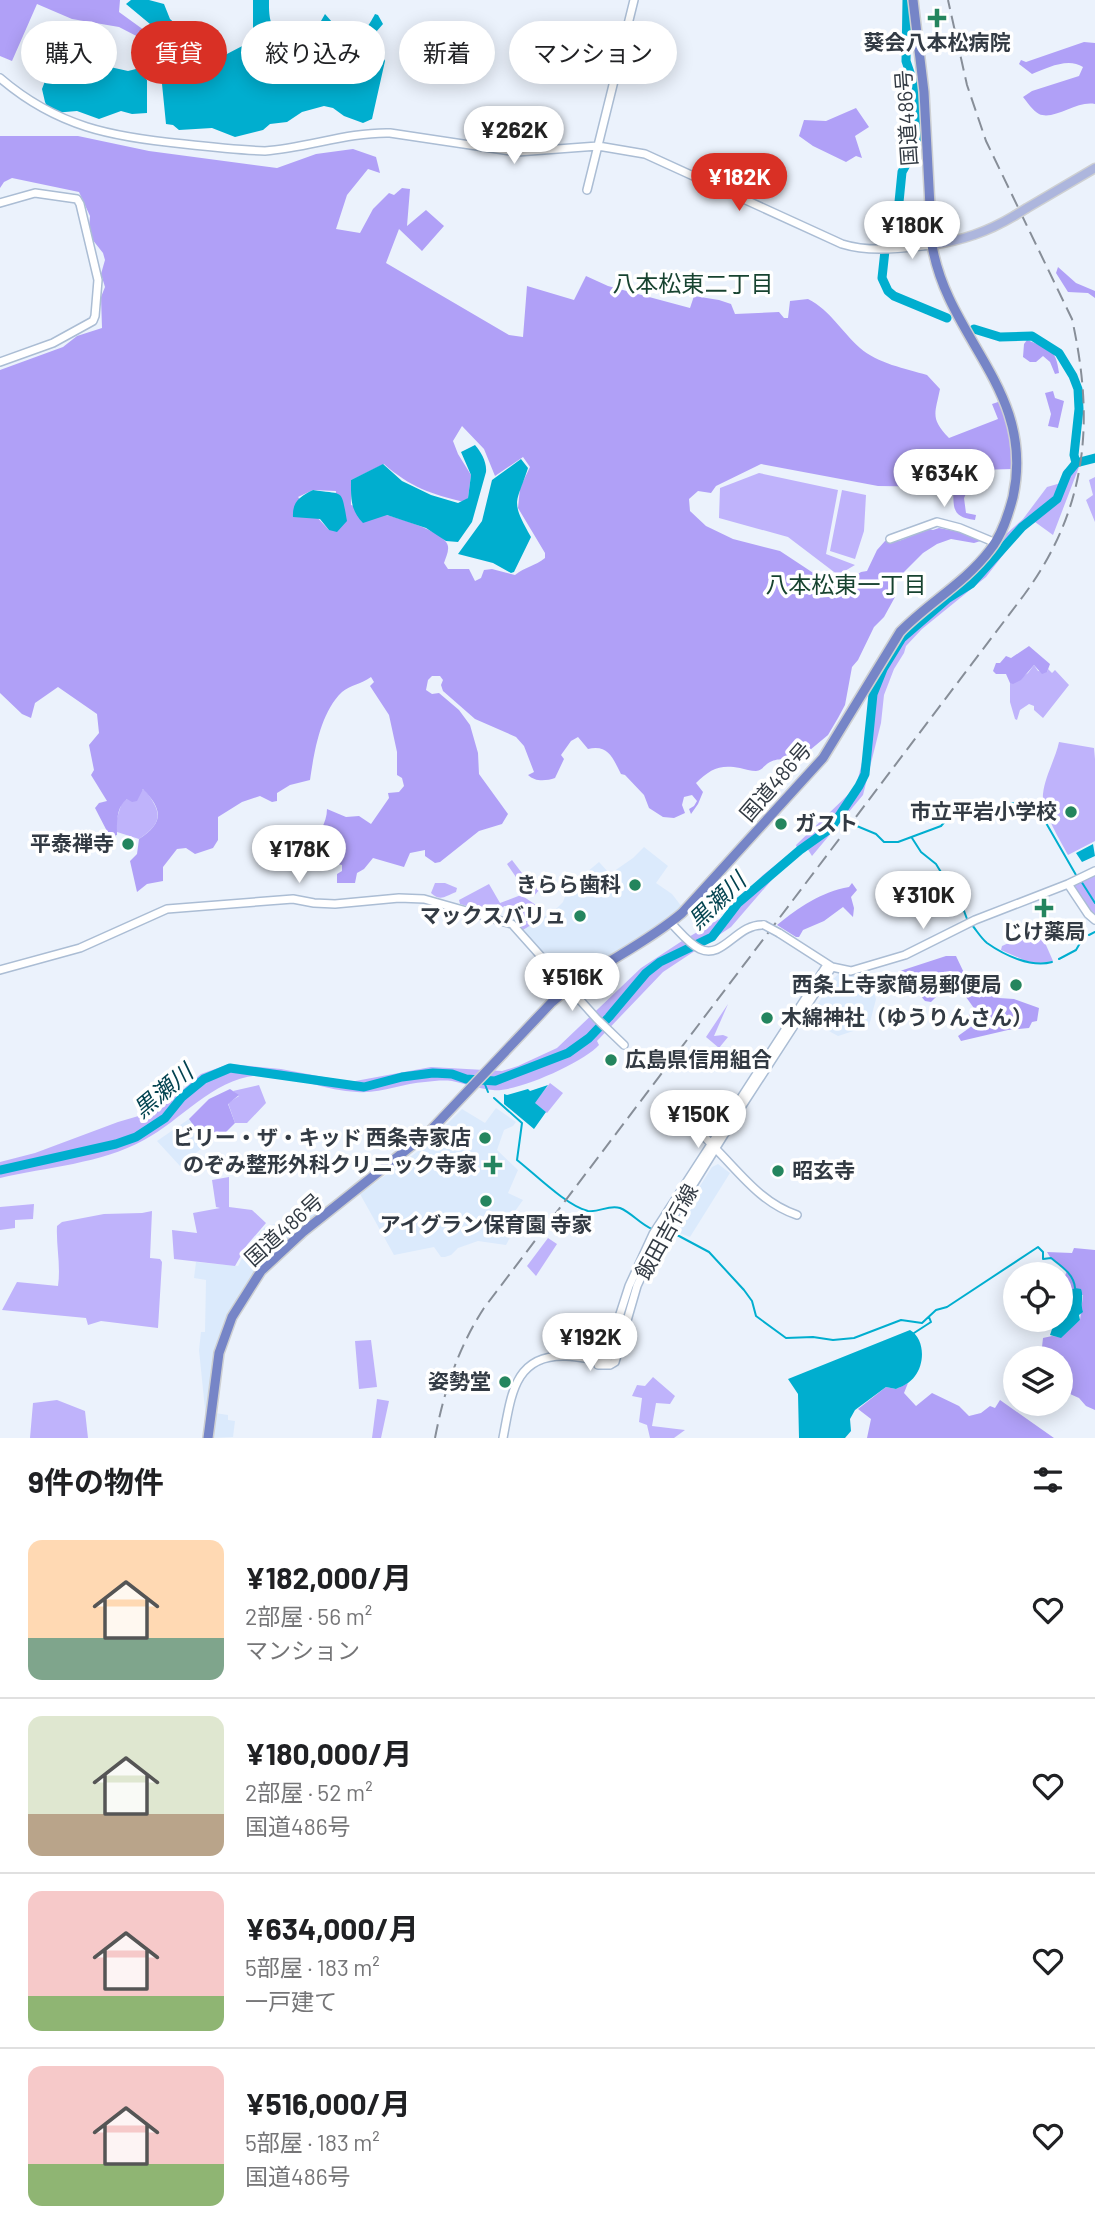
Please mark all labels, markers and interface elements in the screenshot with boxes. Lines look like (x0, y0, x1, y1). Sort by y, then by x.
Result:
marker: 葵会八本松病院 (927, 8, 947, 28)
chip: 購入 (21, 21, 117, 84)
chip: 賃貸 (131, 21, 227, 84)
chip: 絞り込み (241, 21, 385, 84)
chip: 新着 (399, 21, 495, 84)
chip: マンション (509, 21, 677, 84)
place label: 葵会八本松病院 (864, 29, 1011, 54)
street label: 国道486号 (890, 69, 921, 167)
pin: ¥262K (465, 106, 563, 166)
text: ¥262K (480, 115, 548, 143)
pin: ¥182K (690, 154, 788, 213)
text: ¥182K (707, 162, 771, 190)
pin: ¥180K (863, 202, 961, 261)
text: ¥180K (880, 210, 944, 238)
district label: 八本松東二丁目 (613, 269, 774, 297)
pin: ¥634K (895, 449, 993, 509)
text: ¥634K (910, 458, 978, 486)
district label: 八本松東一丁目 (766, 570, 927, 598)
street label: 国道486号 (734, 736, 816, 826)
place label: 市立平岩小学校 (910, 798, 1057, 823)
marker: 市立平岩小学校 (1063, 804, 1079, 820)
place label: ガスト (795, 810, 858, 835)
marker: ガスト (773, 816, 789, 832)
pin: ¥178K (250, 826, 348, 885)
place label: 平泰禅寺 (30, 830, 114, 855)
text: ¥178K (268, 834, 330, 862)
marker: 平泰禅寺 (120, 836, 136, 852)
water label: 黒瀬川 (682, 864, 753, 934)
place label: きらら歯科 (516, 871, 621, 896)
pin: ¥310K (874, 872, 972, 931)
marker: きらら歯科 (627, 877, 643, 893)
text: ¥310K (891, 880, 955, 908)
marker: じけ薬局 (1036, 900, 1052, 916)
place label: マックスバリュ (420, 902, 566, 927)
marker: マックスバリュ (572, 908, 588, 924)
place label: じけ薬局 (1002, 918, 1086, 943)
pin: ¥516K (523, 954, 621, 1013)
text: ¥516K (541, 962, 603, 990)
place label: 西条上寺家簡易郵便局 (792, 971, 1002, 996)
marker: 西条上寺家簡易郵便局 (1008, 977, 1024, 993)
place label: 木綿神社（ゆうりんさん） (781, 1004, 1033, 1029)
marker: 木綿神社（ゆうりんさん） (759, 1010, 775, 1026)
place label: 広島県信用組合 (625, 1046, 772, 1071)
marker: 広島県信用組合 (603, 1052, 619, 1068)
water label: 黒瀬川 (127, 1055, 200, 1123)
pin: ¥150K (649, 1090, 747, 1150)
text: ¥150K (666, 1099, 730, 1127)
place label: ビリー・ザ・キッド 西条寺家店 (173, 1124, 471, 1149)
marker: ビリー・ザ・キッド 西条寺家店 (477, 1130, 493, 1146)
place label: のぞみ整形外科クリニック寺家 (183, 1151, 477, 1176)
marker: のぞみ整形外科クリニック寺家 (483, 1155, 503, 1175)
place label: 昭玄寺 (792, 1157, 855, 1182)
marker: 昭玄寺 (770, 1163, 786, 1179)
street label: 飯田吉行線 (629, 1179, 702, 1283)
street label: 国道486号 (239, 1187, 327, 1270)
marker: アイグラン保育園 寺家 (478, 1193, 494, 1209)
place label: アイグラン保育園 寺家 (380, 1211, 592, 1236)
map controls (1003, 1262, 1073, 1416)
button: locate (1003, 1262, 1073, 1332)
pin: ¥192K (541, 1314, 639, 1373)
text: ¥192K (558, 1322, 622, 1350)
button: layers (1003, 1346, 1073, 1416)
place label: 姿勢堂 (428, 1368, 491, 1393)
marker: 姿勢堂 (497, 1374, 513, 1390)
icon: filters (1029, 1461, 1067, 1499)
text: 9件の物件 (28, 1463, 164, 1499)
text: ¥182,000/月 (245, 1559, 412, 1595)
icon: home (84, 1568, 168, 1652)
icon: heart (1029, 1591, 1067, 1629)
text: 2部屋 · 56 m² (245, 1602, 372, 1630)
text: マンション (245, 1636, 360, 1664)
text: ¥180,000/月 (245, 1735, 412, 1771)
icon: home (84, 1744, 168, 1828)
icon: heart (1029, 1767, 1067, 1805)
text: 2部屋 · 52 m² (245, 1778, 373, 1806)
text: 国道486号 (245, 1812, 351, 1840)
text: ¥634,000/月 (245, 1910, 419, 1946)
icon: home (84, 1919, 168, 2003)
icon: heart (1029, 1942, 1067, 1980)
text: 5部屋 · 183 m² (245, 1953, 380, 1981)
text: 一戸建て (245, 1987, 337, 2015)
text: ¥516,000/月 (245, 2085, 411, 2121)
icon: home (84, 2094, 168, 2178)
icon: heart (1029, 2117, 1067, 2155)
text: 5部屋 · 183 m² (245, 2128, 380, 2156)
text: 国道486号 (245, 2162, 351, 2190)

